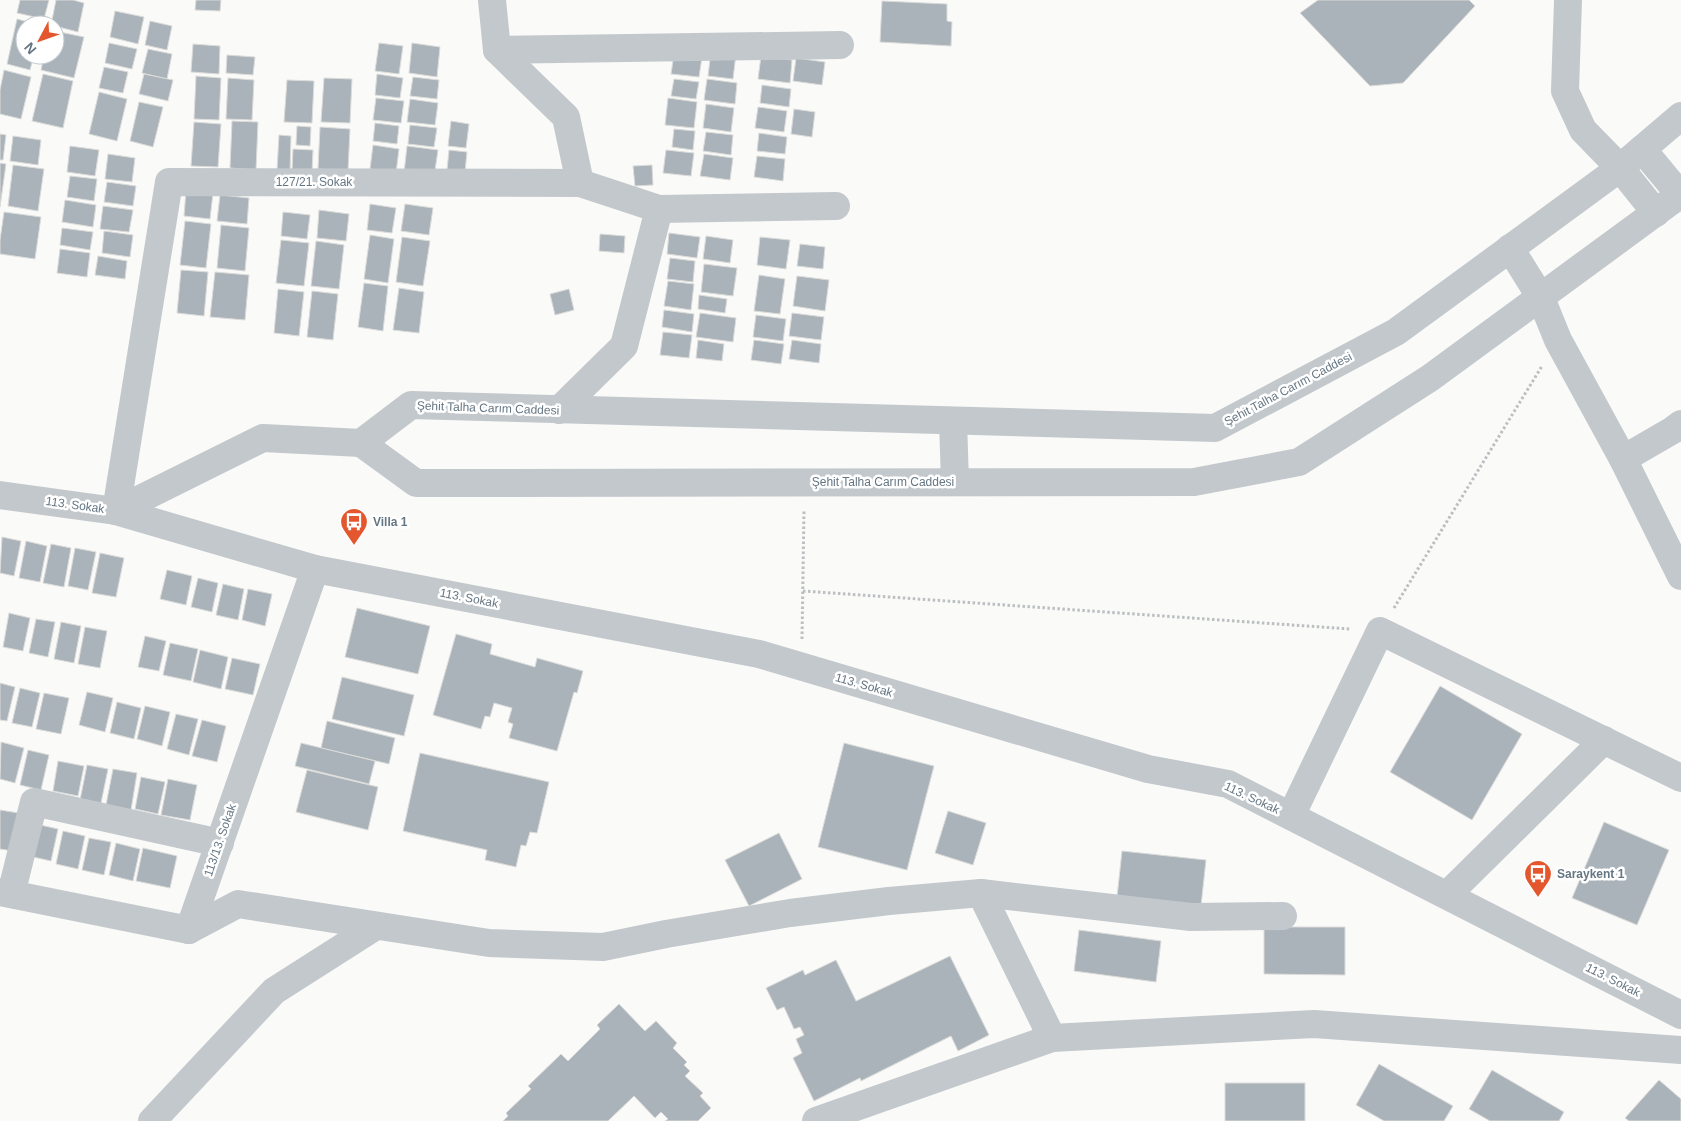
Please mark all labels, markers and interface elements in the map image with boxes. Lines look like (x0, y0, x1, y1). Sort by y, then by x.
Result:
north arrow (15, 15, 65, 65)
text: N (21, 39, 40, 58)
street label: 127/21. Sokak (276, 175, 353, 189)
street label: Şehit Talha Carım Caddesi (1222, 349, 1354, 429)
street label: Şehit Talha Carım Caddesi (417, 399, 559, 417)
street label: Şehit Talha Carım Caddesi (812, 475, 954, 489)
street label: 113. Sokak (45, 494, 106, 516)
bus stop icon: Villa 1 (339, 507, 369, 546)
place label: Villa 1 (373, 515, 408, 529)
street label: 113. Sokak (439, 585, 500, 611)
street label: 113. Sokak (834, 670, 895, 700)
street label: 113. Sokak (1222, 779, 1283, 817)
street label: 113/13. Sokak (201, 801, 239, 878)
bus stop icon: Saraykent 1 (1523, 859, 1553, 898)
place label: Saraykent 1 (1557, 867, 1625, 881)
street label: 113. Sokak (1583, 960, 1643, 1000)

